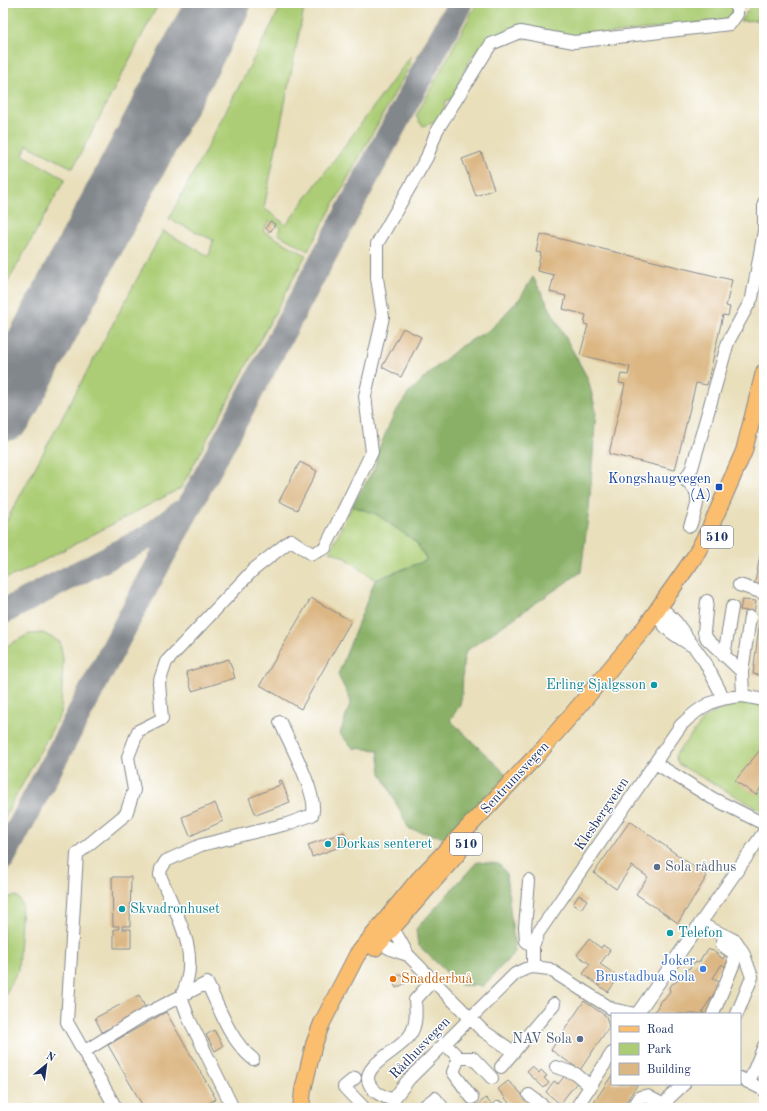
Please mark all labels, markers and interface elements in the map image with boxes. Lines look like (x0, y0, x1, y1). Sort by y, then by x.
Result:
place label: Kongshaugvegen (A) (608, 472, 711, 502)
marker: Kongshaugvegen (A) (714, 482, 724, 492)
road number: 510 (701, 526, 733, 548)
place label: Erling Sjalgsson (546, 678, 646, 692)
marker: Erling Sjalgsson (649, 680, 659, 690)
street label: Sentrumsvegen (478, 739, 552, 817)
street label: Klesbergveien (572, 775, 632, 853)
road number: 510 (450, 833, 482, 855)
place label: Dorkas senteret (336, 837, 432, 851)
marker: Dorkas senteret (323, 839, 333, 849)
place label: Sola rådhus (665, 860, 736, 874)
marker: Sola rådhus (652, 862, 662, 872)
place label: Skvadronhuset (130, 902, 220, 916)
marker: Skvadronhuset (117, 904, 127, 914)
place label: Telefon (678, 926, 723, 940)
marker: Telefon (665, 928, 675, 938)
place label: Joker Brustadbua Sola (595, 954, 695, 984)
marker: Joker Brustadbua Sola (698, 964, 708, 974)
place label: Snadderbuå (401, 972, 473, 986)
marker: Snadderbuå (388, 974, 398, 984)
legend (611, 1013, 741, 1085)
street label: Rådhusvegen (387, 1014, 453, 1082)
text: Road (647, 1024, 674, 1036)
place label: NAV Sola (512, 1032, 572, 1046)
marker: NAV Sola (575, 1034, 585, 1044)
text: Park (647, 1044, 672, 1056)
north arrow (26, 1045, 66, 1085)
text: N (44, 1051, 57, 1065)
text: Building (647, 1064, 691, 1076)

